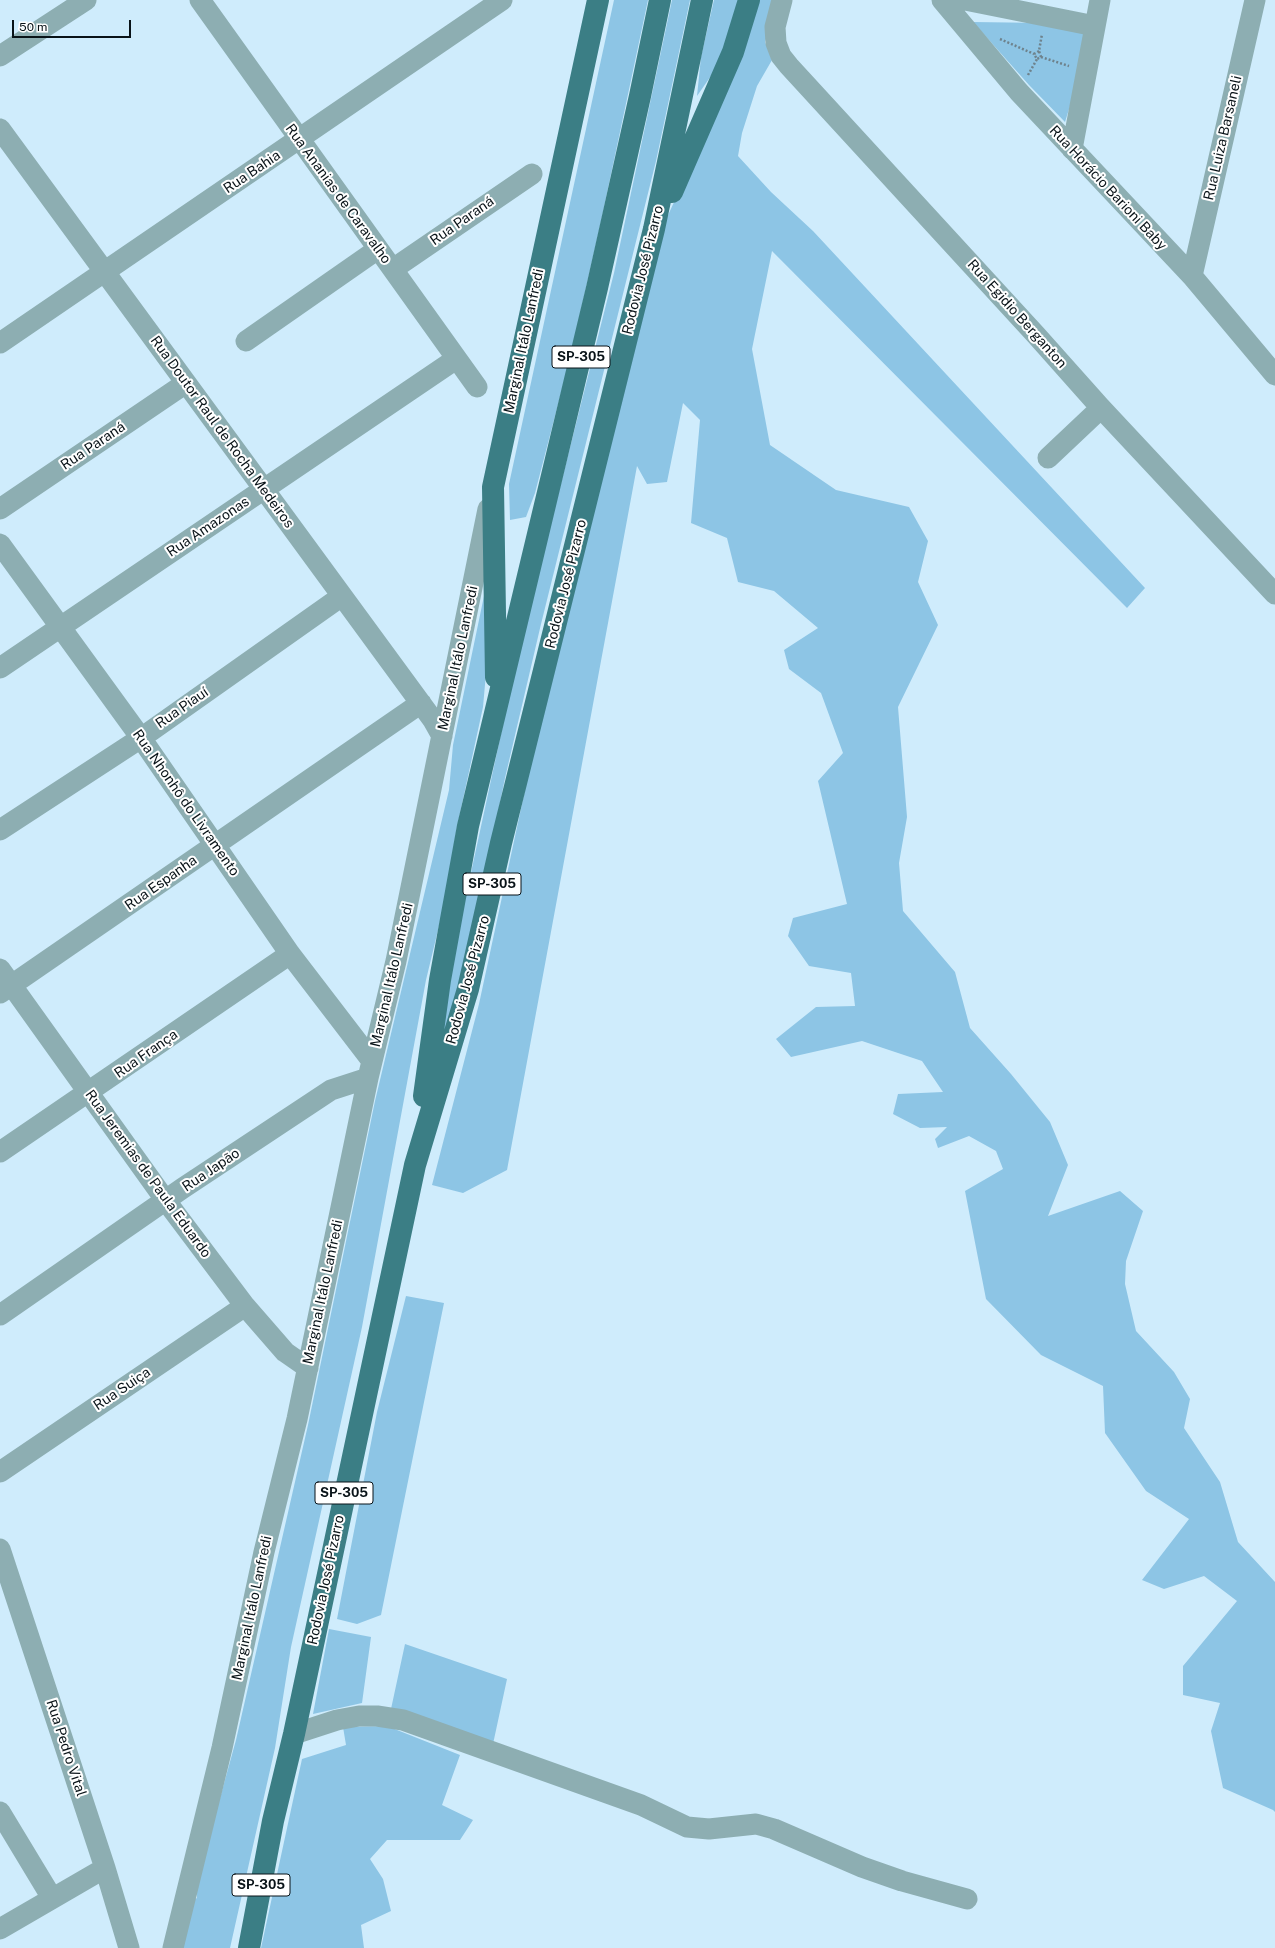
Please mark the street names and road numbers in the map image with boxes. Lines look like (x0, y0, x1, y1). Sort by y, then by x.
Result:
street label: Rua Luiza Barsaneli (1200, 74, 1246, 202)
street label: Rua Ananias de Caravalho (282, 121, 394, 267)
street label: Rua Horácio Barioni Baby (1046, 122, 1170, 254)
street label: Rua Bahia (220, 147, 284, 197)
street label: Rua Paraná (427, 193, 497, 249)
street label: Rodovia José Pizarro (619, 204, 667, 336)
street label: Rua Egidio Berganton (964, 256, 1070, 372)
street label: Marginal Itálo Lanfredi (500, 267, 548, 415)
street label: Rua Doutor Raul de Rocha Medeiros (147, 333, 297, 531)
road number: SP-305 (552, 346, 610, 368)
street label: Rua Paraná (58, 418, 128, 474)
street label: Rua Amazonas (164, 493, 252, 561)
street label: Rodovia José Pizarro (542, 518, 590, 650)
street label: Marginal Itálo Lanfredi (434, 584, 482, 732)
street label: Rua Piauí (152, 684, 212, 732)
street label: Rua Nhonhô do Livramento (129, 727, 243, 879)
street label: Rua Espanha (122, 852, 200, 914)
road number: SP-305 (463, 873, 521, 895)
street label: Marginal Itálo Lanfredi (367, 901, 417, 1049)
street label: Rodovia José Pizarro (443, 914, 493, 1046)
street label: Rua França (111, 1026, 181, 1082)
street label: Rua Jeremias de Paula Eduardo (81, 1087, 215, 1261)
street label: Rua Japão (179, 1145, 243, 1195)
street label: Marginal Itálo Lanfredi (299, 1218, 347, 1366)
street label: Rua Suiça (90, 1364, 154, 1414)
road number: SP-305 (315, 1482, 373, 1504)
street label: Rodovia José Pizarro (304, 1514, 348, 1646)
street label: Marginal Itálo Lanfredi (228, 1534, 276, 1682)
street label: Rua Pedro Vital (42, 1698, 90, 1798)
road number: SP-305 (232, 1874, 290, 1896)

